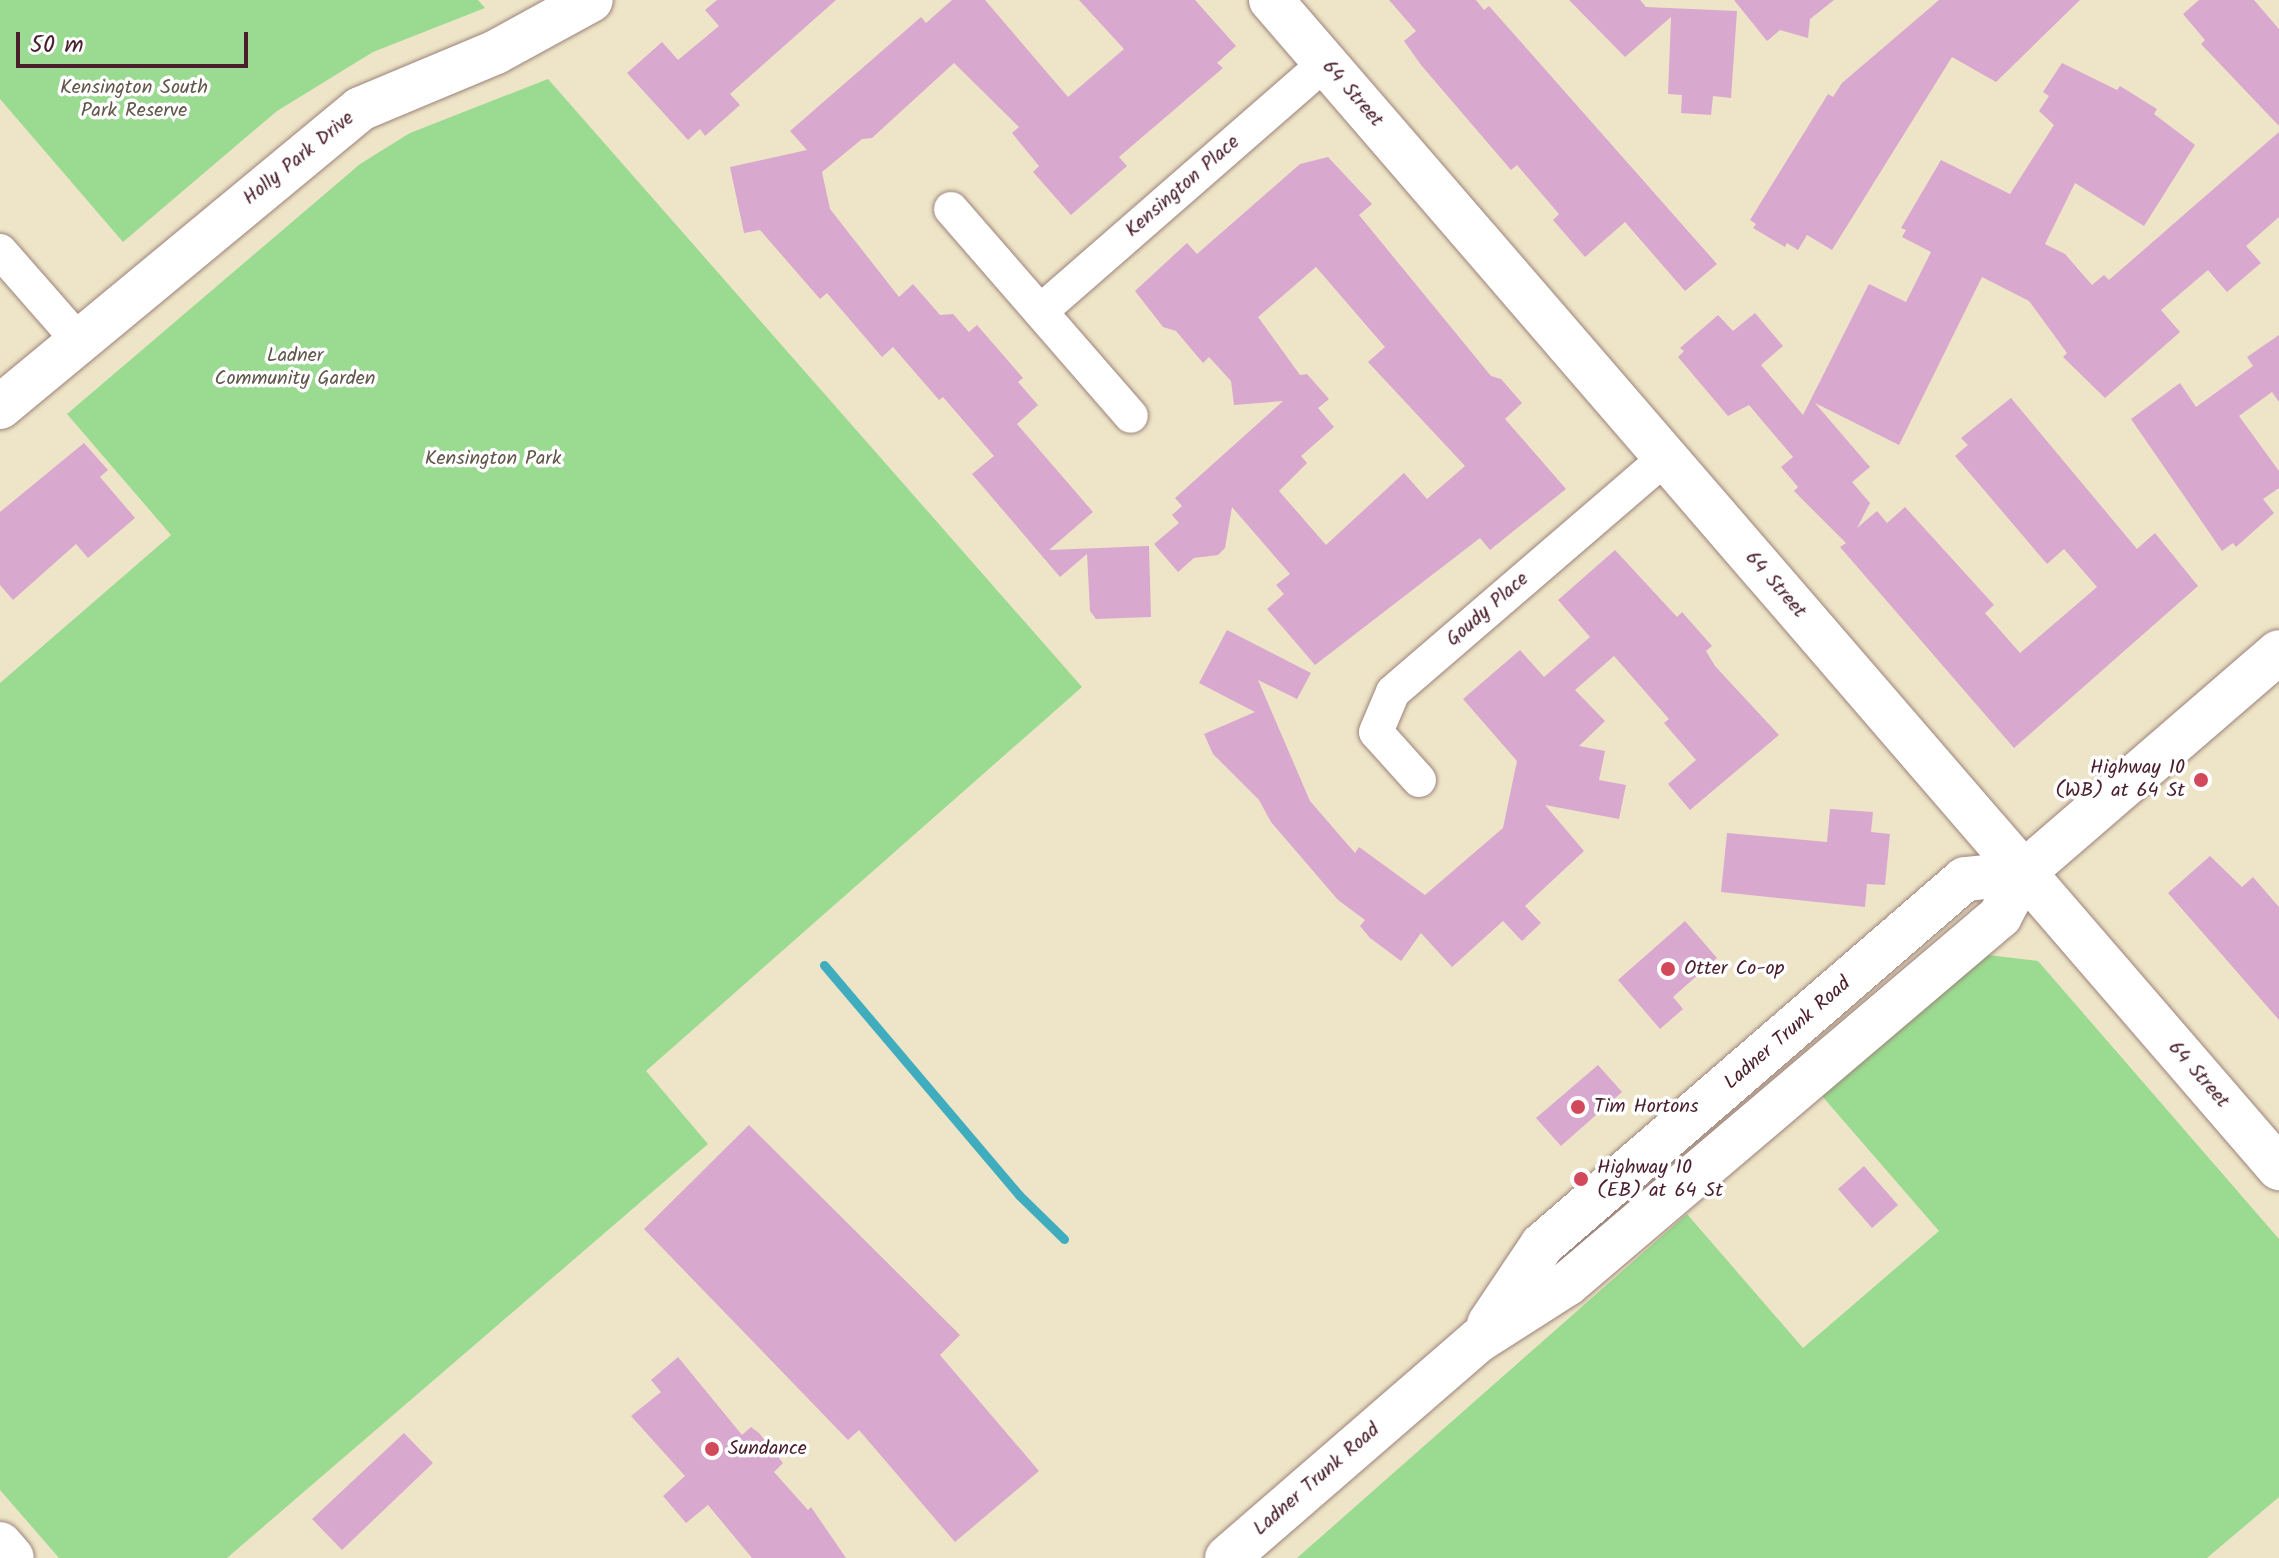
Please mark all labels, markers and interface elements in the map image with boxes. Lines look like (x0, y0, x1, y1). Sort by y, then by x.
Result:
scale bar (20, 16, 252, 66)
text: 50 m (30, 26, 84, 65)
street label: 64 Street (1316, 56, 1388, 132)
park label: Kensington South Park Reserve (60, 77, 208, 124)
street label: Holly Park Drive (239, 107, 359, 211)
street label: Kensington Place (1121, 131, 1245, 243)
park label: Ladner Community Garden (215, 345, 375, 392)
park label: Kensington Park (425, 447, 561, 471)
street label: 64 Street (1739, 547, 1811, 623)
street label: Goudy Place (1442, 568, 1534, 652)
place label: Highway 10 (WB) at 64 St (2055, 756, 2185, 803)
marker: Highway 10 (WB) at 64 St (2192, 771, 2210, 789)
place label: Otter Co-op (1684, 957, 1784, 981)
marker: Otter Co-op (1659, 960, 1677, 978)
street label: Ladner Trunk Road (1720, 973, 1856, 1095)
street label: 64 Street (2162, 1037, 2234, 1113)
place label: Tim Hortons (1594, 1095, 1698, 1119)
marker: Tim Hortons (1569, 1098, 1587, 1116)
place label: Highway 10 (EB) at 64 St (1597, 1156, 1723, 1203)
marker: Highway 10 (EB) at 64 St (1572, 1170, 1590, 1188)
street label: Ladner Trunk Road (1249, 1419, 1385, 1541)
place label: Sundance (728, 1437, 807, 1461)
marker: Sundance (703, 1440, 721, 1458)

